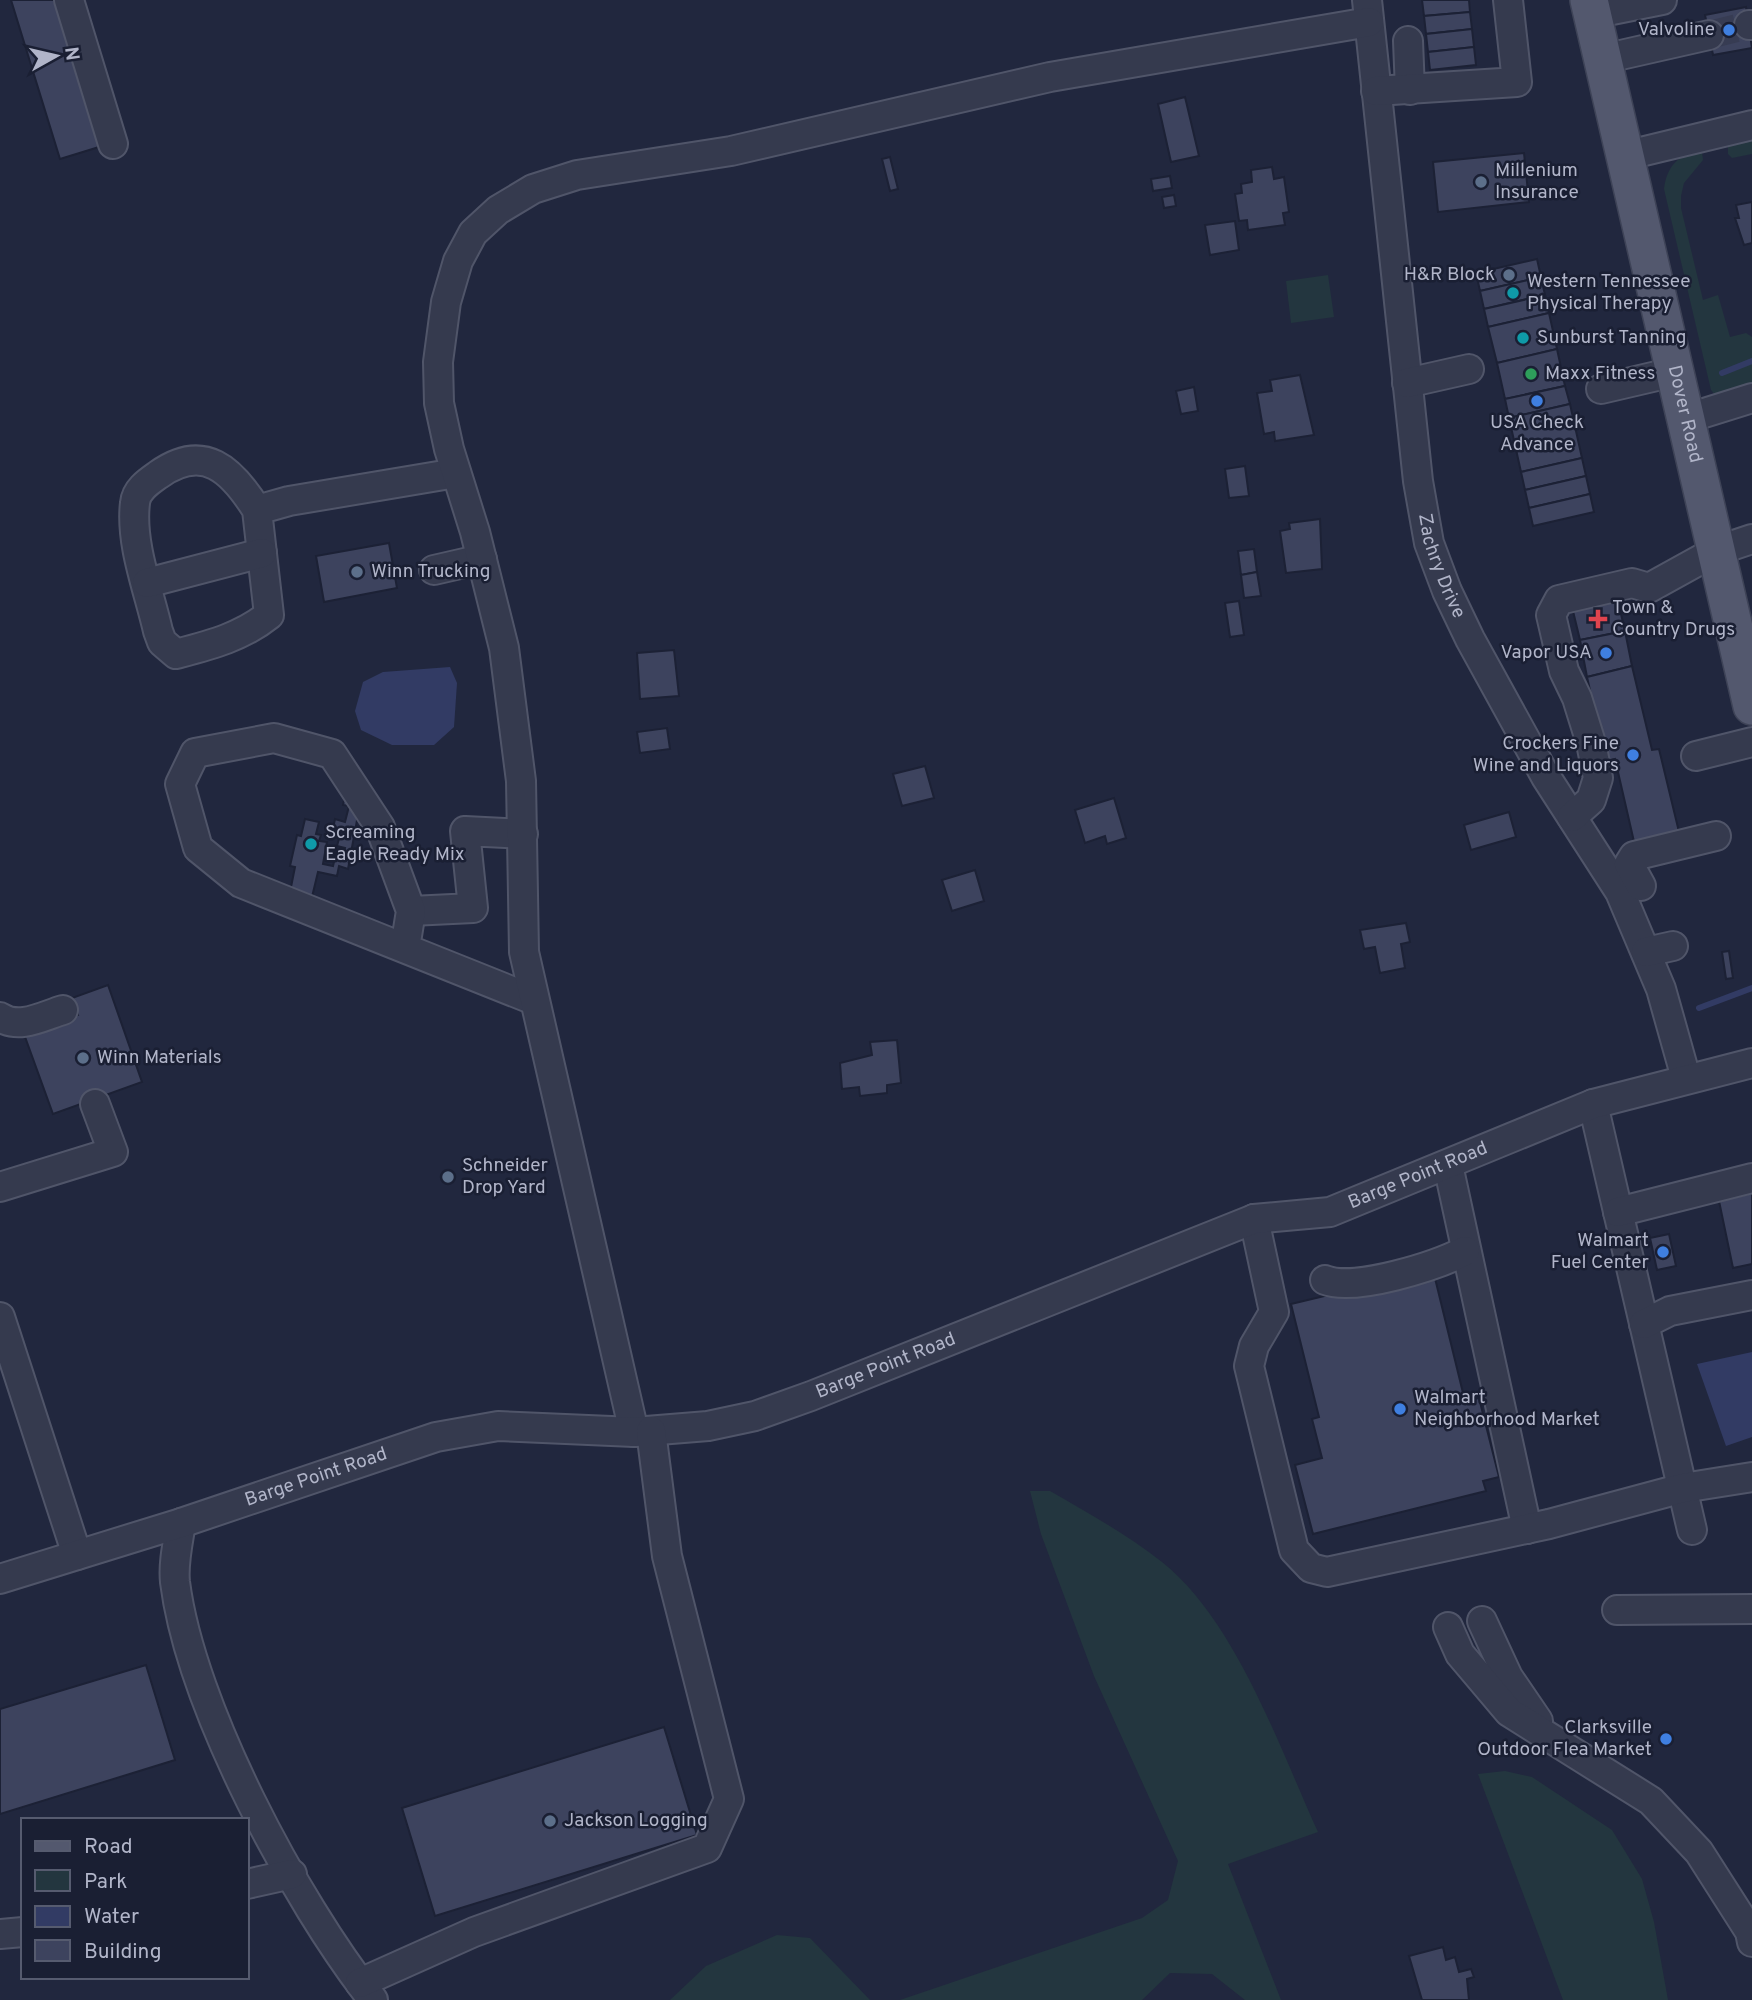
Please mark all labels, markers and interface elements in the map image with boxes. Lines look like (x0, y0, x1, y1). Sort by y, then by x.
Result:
place label: Valvoline (1638, 18, 1715, 42)
north arrow (21, 21, 91, 91)
marker: Valvoline (1721, 22, 1737, 38)
text: N (58, 45, 84, 62)
place label: Millenium Insurance (1495, 159, 1579, 205)
marker: Millenium Insurance (1473, 174, 1489, 190)
place label: H&R Block (1404, 263, 1495, 287)
marker: H&R Block (1501, 267, 1517, 283)
place label: Western Tennessee Physical Therapy (1527, 270, 1691, 316)
marker: Western Tennessee Physical Therapy (1505, 285, 1521, 301)
place label: Sunburst Tanning (1537, 326, 1686, 350)
marker: Sunburst Tanning (1515, 330, 1531, 346)
place label: Maxx Fitness (1545, 362, 1655, 386)
street label: Dover Road (1662, 363, 1707, 465)
marker: Maxx Fitness (1523, 366, 1539, 382)
marker: USA Check Advance (1529, 393, 1545, 409)
place label: USA Check Advance (1490, 411, 1584, 457)
street label: Zachry Drive (1412, 512, 1470, 623)
place label: Winn Trucking (371, 560, 490, 584)
marker: Winn Trucking (349, 564, 365, 580)
place label: Town & Country Drugs (1612, 596, 1735, 642)
marker: Town & Country Drugs (1590, 611, 1606, 627)
place label: Vapor USA (1500, 641, 1592, 665)
marker: Vapor USA (1598, 645, 1614, 661)
place label: Crockers Fine Wine and Liquors (1473, 732, 1619, 778)
marker: Crockers Fine Wine and Liquors (1625, 747, 1641, 763)
place label: Screaming Eagle Ready Mix (325, 821, 465, 867)
marker: Screaming Eagle Ready Mix (303, 836, 319, 852)
place label: Winn Materials (97, 1046, 222, 1070)
marker: Winn Materials (75, 1050, 91, 1066)
street label: Barge Point Road (1345, 1136, 1491, 1215)
place label: Schneider Drop Yard (462, 1154, 549, 1200)
marker: Schneider Drop Yard (440, 1169, 456, 1185)
place label: Walmart Fuel Center (1551, 1229, 1650, 1275)
marker: Walmart Fuel Center (1655, 1244, 1671, 1260)
street label: Barge Point Road (812, 1327, 959, 1405)
place label: Walmart Neighborhood Market (1414, 1386, 1600, 1432)
marker: Walmart Neighborhood Market (1392, 1401, 1408, 1417)
street label: Barge Point Road (242, 1442, 390, 1513)
place label: Clarksville Outdoor Flea Market (1477, 1716, 1652, 1762)
marker: Clarksville Outdoor Flea Market (1658, 1731, 1674, 1747)
place label: Jackson Logging (564, 1809, 708, 1833)
marker: Jackson Logging (542, 1813, 558, 1829)
legend (21, 1818, 248, 1979)
text: Road (84, 1834, 133, 1861)
text: Park (84, 1869, 127, 1896)
text: Water (84, 1904, 139, 1931)
text: Building (84, 1939, 162, 1966)

